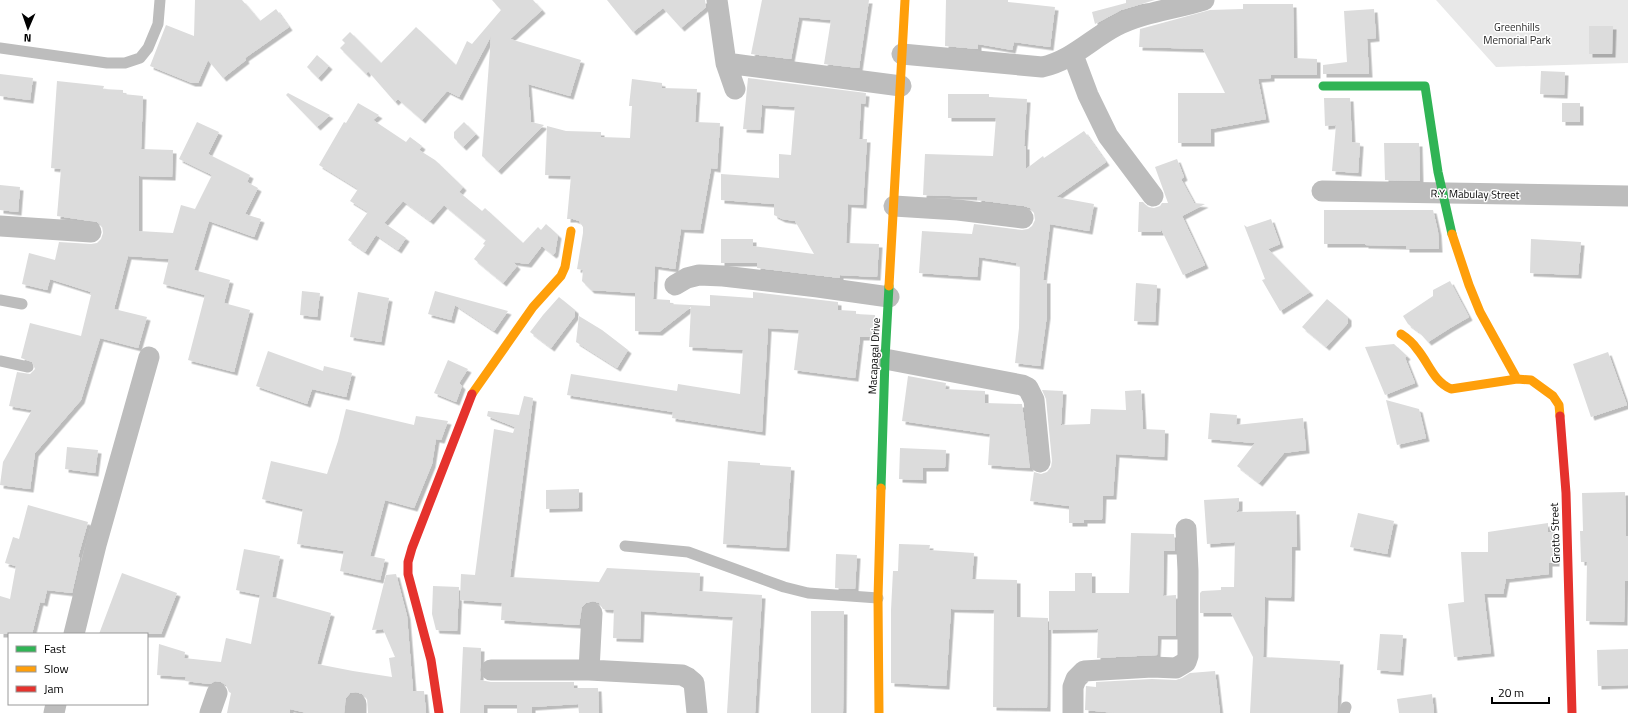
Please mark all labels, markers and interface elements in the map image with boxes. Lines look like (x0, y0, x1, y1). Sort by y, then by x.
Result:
north arrow (8, 8, 48, 48)
park label: Greenhills Memorial Park (1483, 19, 1551, 48)
text: N (24, 30, 32, 46)
street label: R.Y. Mabulay Street (1431, 185, 1520, 203)
street label: Macapagal Drive (864, 317, 884, 395)
street label: Grotto Street (1546, 502, 1564, 564)
legend (8, 633, 148, 705)
text: Fast (44, 639, 67, 658)
text: Slow (44, 659, 69, 678)
text: Jam (44, 679, 64, 698)
scale bar (1492, 679, 1549, 705)
text: 20 m (1498, 683, 1524, 702)

